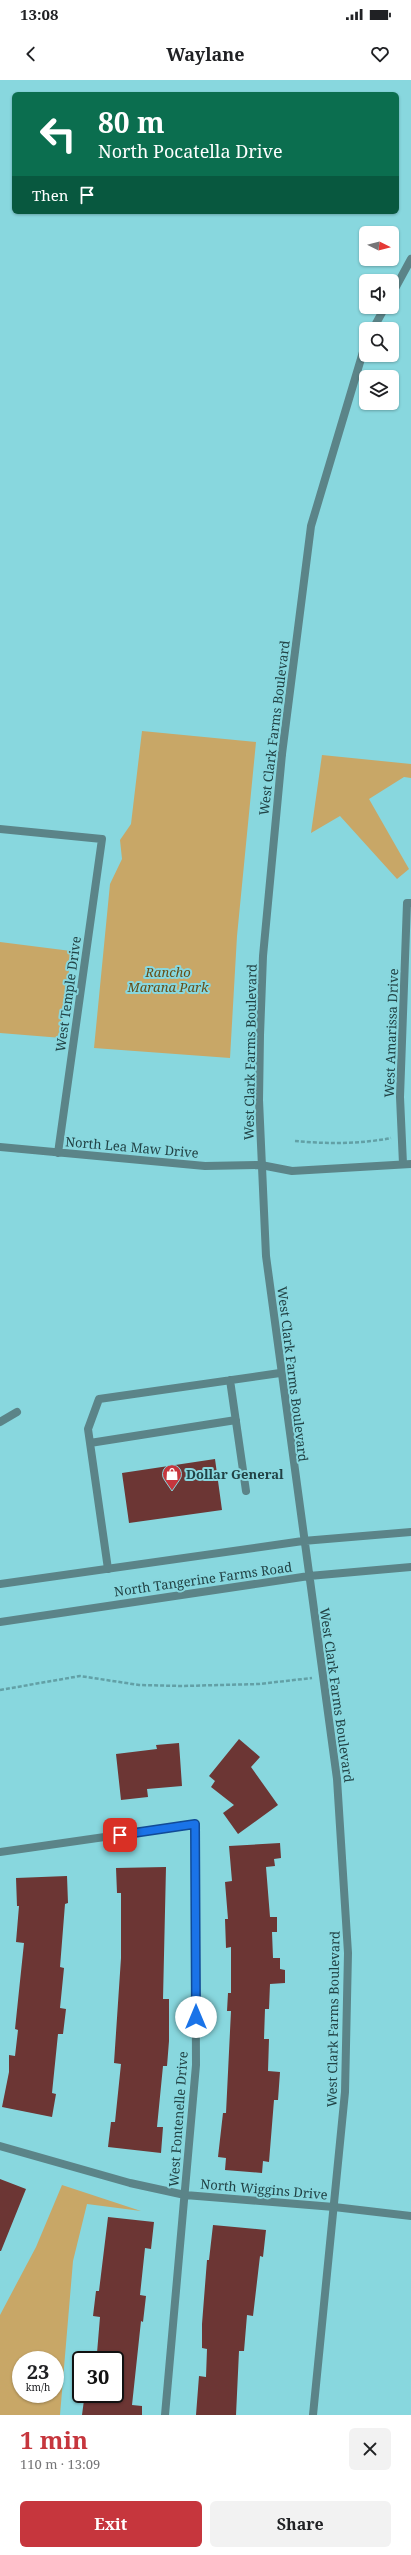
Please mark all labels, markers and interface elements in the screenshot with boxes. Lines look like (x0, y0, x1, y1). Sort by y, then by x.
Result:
text: 13:08 (20, 4, 58, 24)
text: Waylane (166, 42, 245, 66)
icon: back (20, 43, 42, 65)
icon: heart (369, 43, 391, 65)
text: 80 m (98, 103, 165, 141)
icon: left (32, 108, 84, 160)
text: North Pocatella Drive (98, 139, 283, 163)
icon: arrive (76, 184, 98, 206)
text: Then (32, 185, 68, 205)
north arrow (359, 226, 399, 266)
map controls (359, 226, 399, 410)
button: sound (359, 274, 399, 314)
button: search (359, 322, 399, 362)
button: layers (359, 370, 399, 410)
street label: West Clark Farms Boulevard (254, 639, 294, 817)
street label: West Temple Drive (51, 935, 85, 1053)
park label: Rancho Marana Park (127, 963, 209, 996)
street label: West Clark Farms Boulevard (239, 964, 261, 1140)
street label: West Amarissa Drive (380, 968, 402, 1098)
street label: North Lea Maw Drive (65, 1132, 199, 1162)
street label: West Clark Farms Boulevard (273, 1285, 313, 1463)
shop icon: Dollar General (161, 1463, 183, 1491)
place label: Dollar General (186, 1465, 284, 1483)
street label: North Tangerine Farms Road (113, 1558, 293, 1600)
street label: West Clark Farms Boulevard (316, 1606, 358, 1784)
pin (103, 1818, 137, 1852)
icon: arrive (109, 1824, 131, 1846)
street label: West Clark Farms Boulevard (322, 1931, 344, 2107)
position arrow (175, 1996, 217, 2038)
street label: West Fontenelle Drive (164, 2050, 192, 2188)
street label: North Wiggins Drive (200, 2174, 328, 2204)
speed limit sign: 30 (72, 2351, 124, 2403)
text: 23 (27, 2358, 49, 2385)
text: km/h (26, 2380, 50, 2394)
text: 1 min (20, 2423, 88, 2456)
button: close (349, 2428, 391, 2470)
text: 110 m · 13:09 (20, 2455, 100, 2473)
button: Exit (20, 2501, 202, 2547)
button: Share (210, 2501, 391, 2547)

